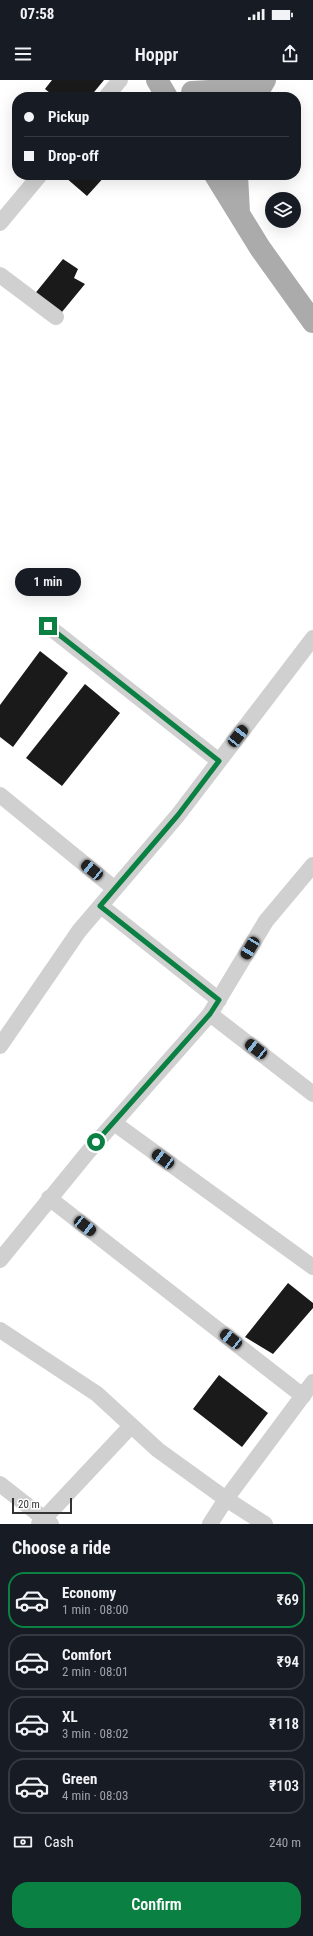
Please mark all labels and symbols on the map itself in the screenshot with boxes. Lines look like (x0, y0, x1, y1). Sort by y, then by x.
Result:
callout: 1 min (15, 568, 81, 596)
route end (39, 617, 57, 635)
car (226, 723, 250, 749)
car (79, 858, 105, 882)
car (239, 935, 261, 961)
car (243, 1037, 269, 1061)
route start (87, 1133, 105, 1151)
car (150, 1147, 176, 1171)
car (72, 1214, 98, 1238)
car (218, 1327, 244, 1351)
scale bar (12, 1496, 72, 1515)

